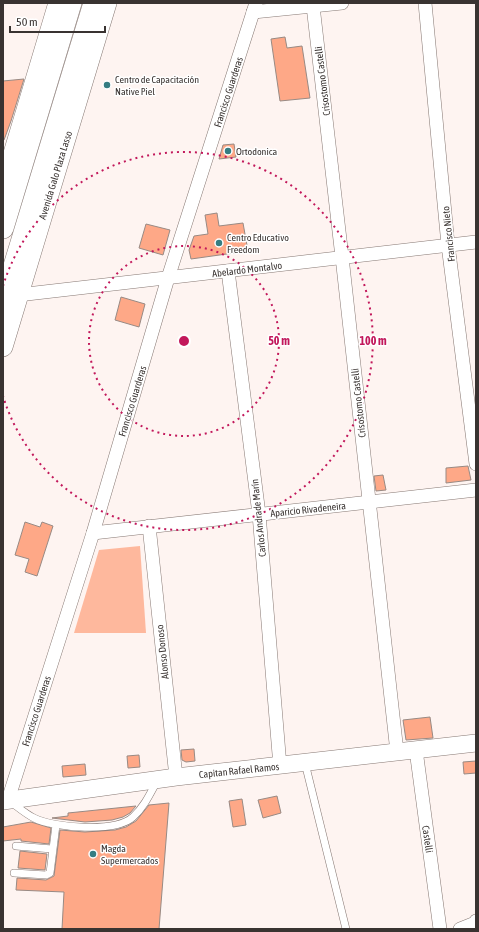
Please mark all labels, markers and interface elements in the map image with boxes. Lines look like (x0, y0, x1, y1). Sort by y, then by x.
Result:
scale bar (10, 8, 105, 34)
text: 50 m (16, 15, 38, 29)
street label: Crisostomo Castelli (313, 46, 332, 116)
street label: Francisco Guarderas (212, 55, 245, 129)
place label: Centro de Capacitación Native Piel (115, 74, 199, 97)
marker: Centro de Capacitación Native Piel (102, 80, 112, 90)
street label: Avenida Galo Plaza Lasso (37, 129, 74, 221)
marker: Ortodonica (223, 146, 233, 156)
place label: Ortodonica (236, 146, 277, 157)
street label: Francisco Nieto (440, 205, 457, 262)
place label: Centro Educativo Freedom (227, 232, 289, 255)
marker: Centro Educativo Freedom (214, 238, 224, 248)
street label: Abelardo Montalvo (212, 260, 283, 279)
centre of rings (177, 334, 191, 348)
text: 50 m (268, 334, 290, 348)
text: 100 m (359, 334, 387, 348)
street label: Francisco Guarderas (116, 364, 149, 438)
street label: Crisostomo Castelli (349, 368, 368, 438)
street label: Carlos Andrade Marín (249, 478, 268, 557)
street label: Aparicio Rivadeneira (270, 500, 347, 519)
street label: Alonso Donoso (154, 624, 171, 680)
street label: Francisco Guarderas (20, 674, 53, 748)
street label: Capitan Rafael Ramos (198, 761, 280, 780)
street label: Castelli (420, 825, 435, 854)
place label: Magda Supermercados (101, 843, 159, 866)
marker: Magda Supermercados (88, 849, 98, 859)

